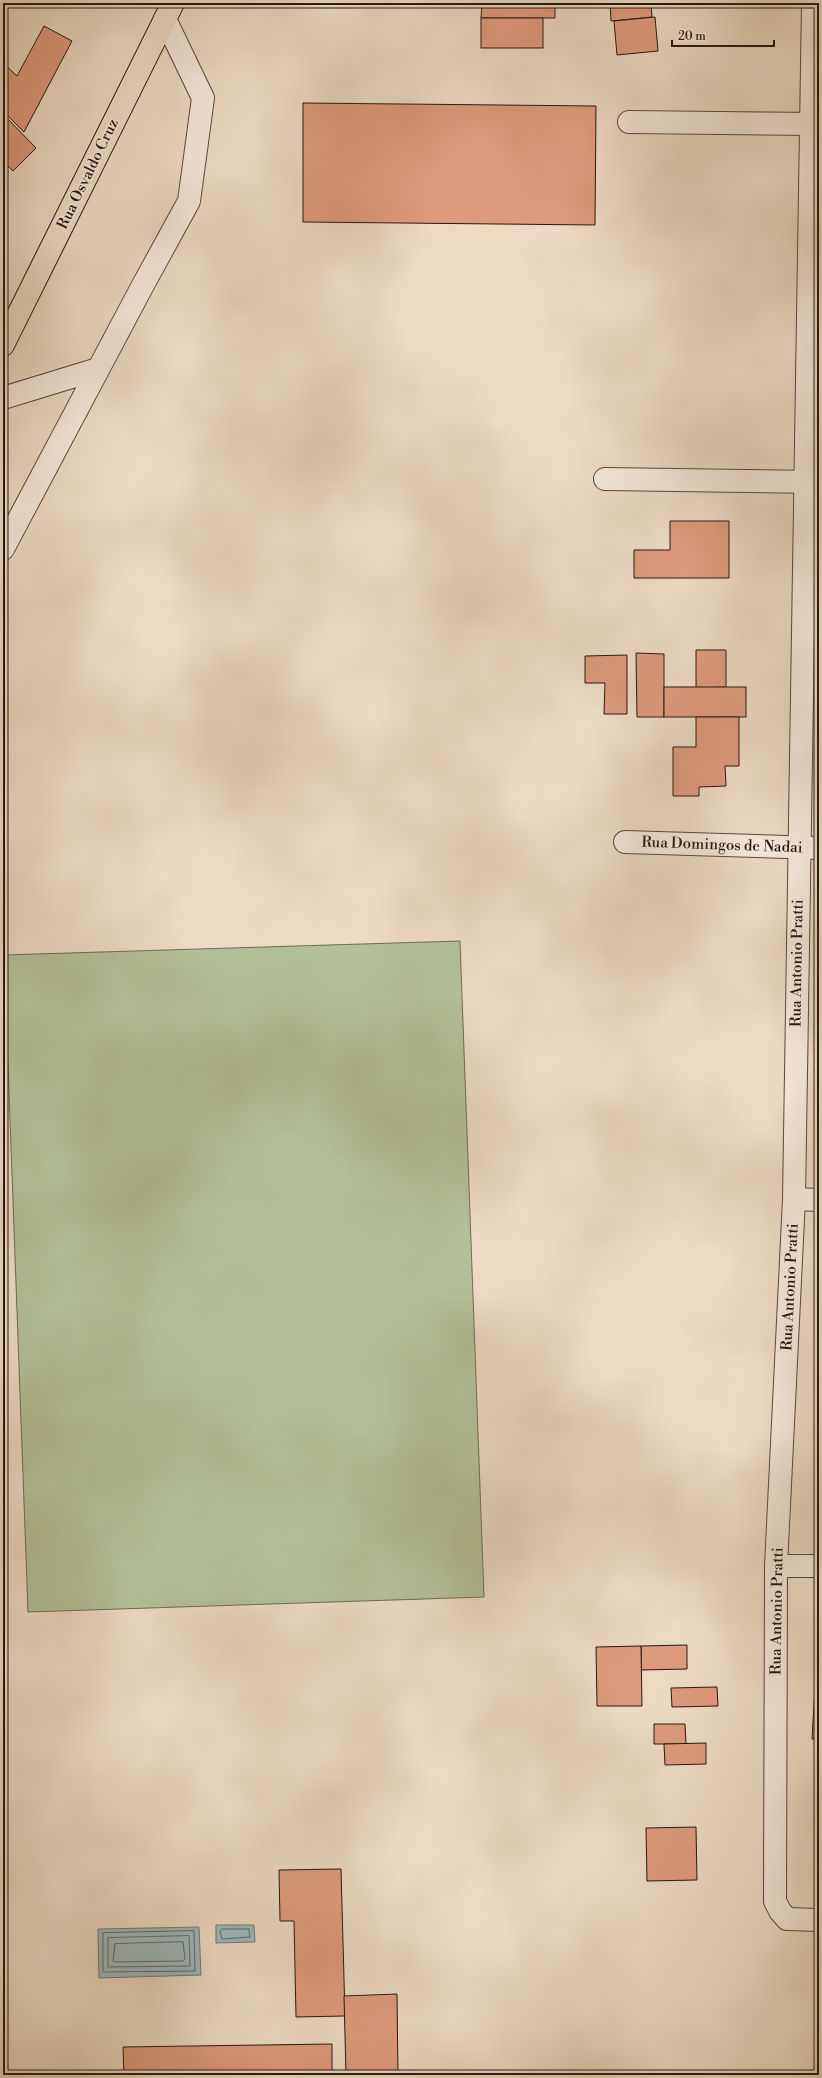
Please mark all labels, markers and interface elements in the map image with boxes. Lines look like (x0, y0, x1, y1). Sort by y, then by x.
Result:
scale bar (672, 22, 774, 48)
text: 20 m (678, 29, 706, 44)
street label: Rua Osvaldo Cruz (53, 116, 123, 232)
street label: Rua Domingos de Nadai (641, 833, 803, 857)
street label: Rua Antonio Pratti (786, 899, 808, 1027)
street label: Rua Antonio Pratti (777, 1223, 803, 1351)
street label: Rua Antonio Pratti (766, 1547, 788, 1675)

